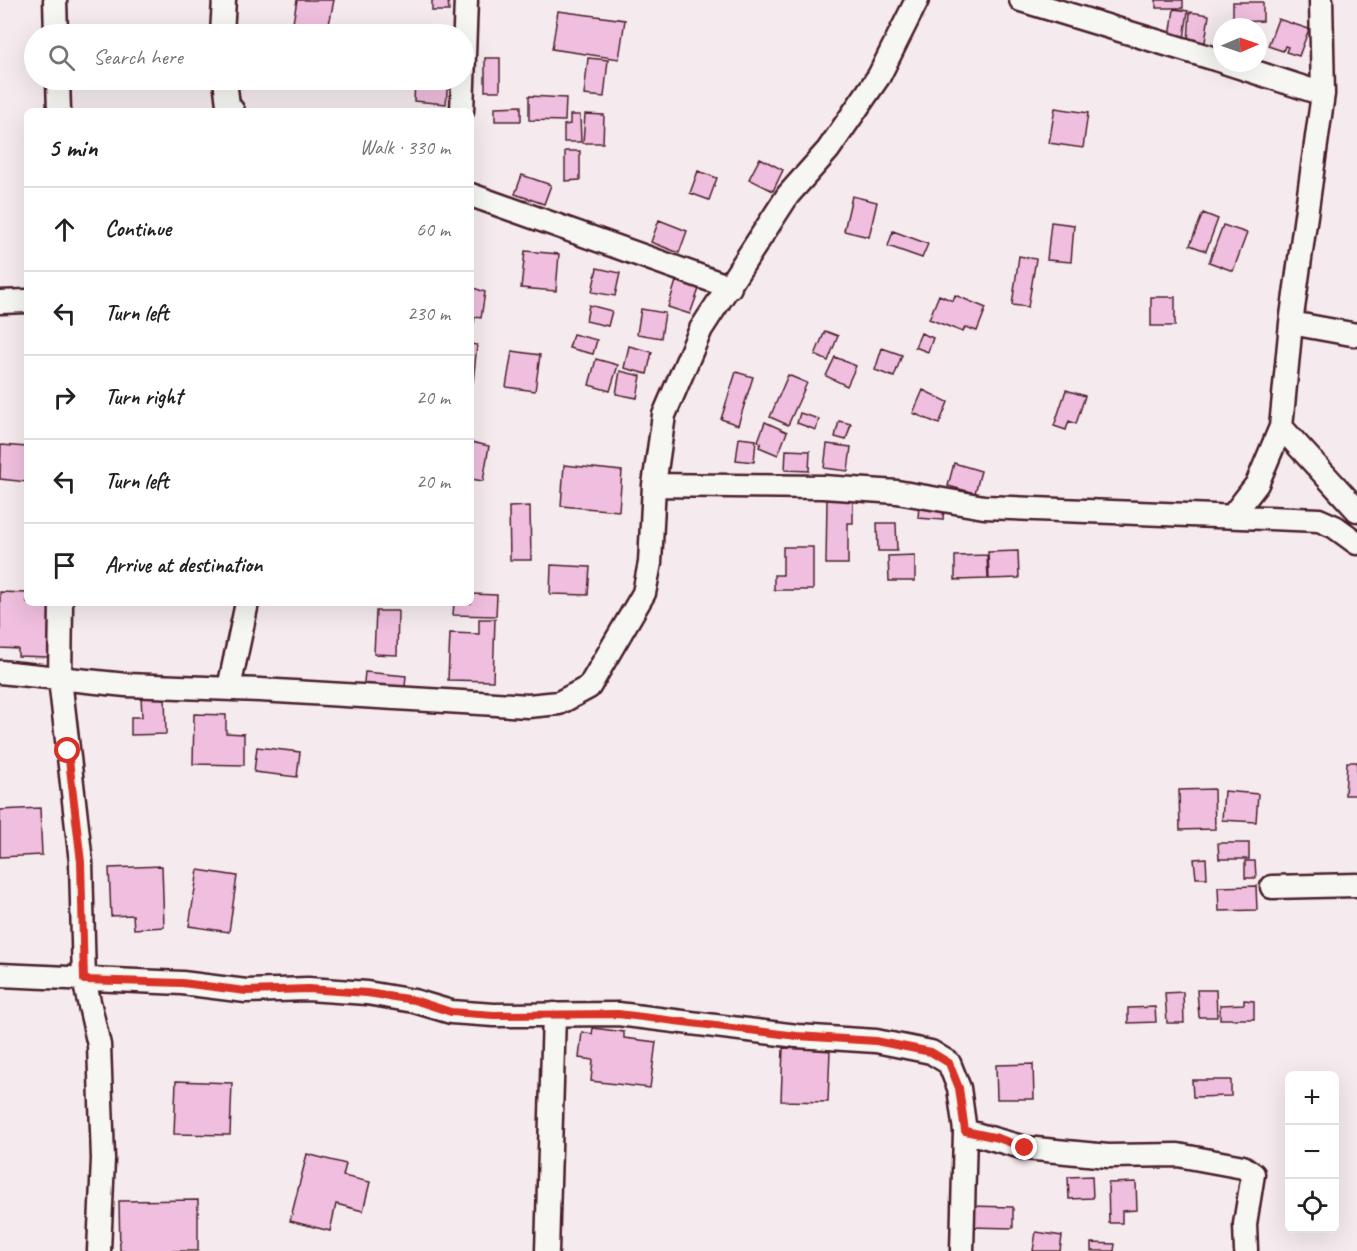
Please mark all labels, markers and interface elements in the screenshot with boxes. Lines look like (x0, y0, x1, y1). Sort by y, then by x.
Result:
north arrow (1213, 18, 1267, 72)
search box (24, 24, 474, 90)
icon: search (45, 41, 78, 74)
text: Search here (93, 43, 183, 71)
text: 5 min (48, 131, 97, 164)
text: Walk · 330 m (360, 135, 450, 160)
icon: ahead (48, 213, 81, 246)
text: Continue (105, 215, 171, 243)
text: 60 m (416, 217, 450, 242)
icon: left (48, 297, 81, 330)
text: Turn left (105, 299, 169, 327)
text: 230 m (407, 301, 450, 326)
icon: right (48, 381, 81, 414)
text: Turn right (105, 383, 182, 411)
text: 20 m (416, 385, 450, 410)
icon: left (48, 465, 81, 498)
text: Turn left (105, 467, 169, 495)
text: 20 m (416, 469, 450, 494)
icon: arrive (48, 549, 81, 582)
text: Arrive at destination (105, 551, 262, 579)
route start (54, 737, 80, 763)
map controls (1285, 1071, 1339, 1233)
button: + (1285, 1071, 1339, 1125)
button: − (1285, 1125, 1339, 1179)
route end (1011, 1134, 1037, 1160)
button: locate (1285, 1179, 1339, 1233)

